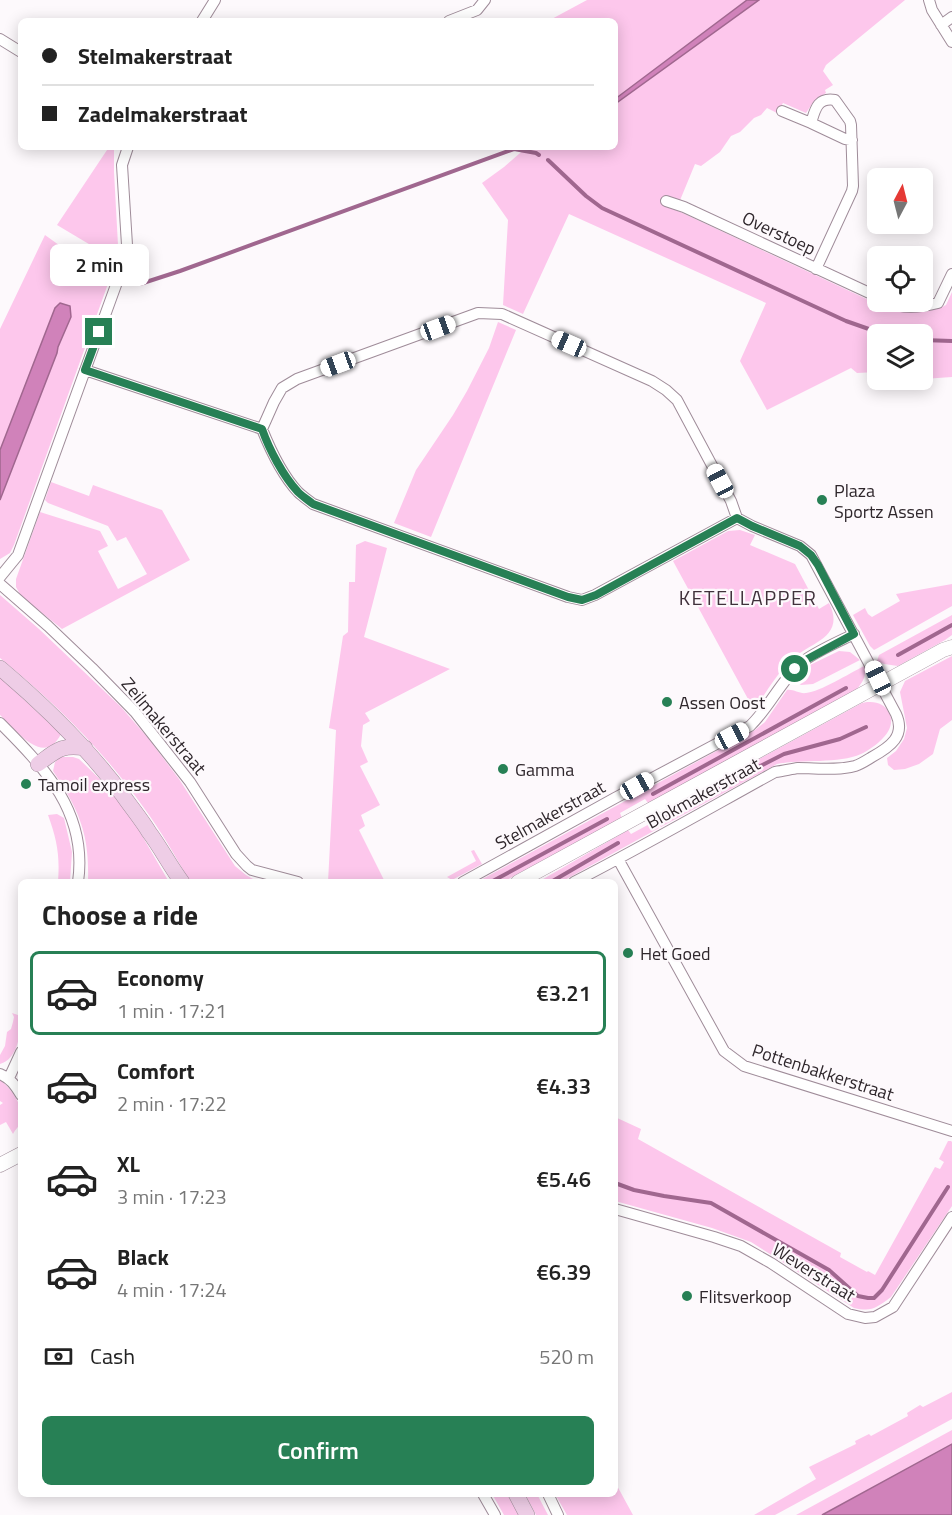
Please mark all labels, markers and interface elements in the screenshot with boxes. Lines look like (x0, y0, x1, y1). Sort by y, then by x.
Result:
text: Stelmakerstraat (78, 39, 232, 73)
text: Zadelmakerstraat (78, 97, 248, 131)
north arrow (867, 168, 933, 234)
map controls (867, 168, 933, 390)
street label: Overstoep (738, 204, 820, 262)
callout: 2 min (50, 245, 148, 287)
button: locate (867, 246, 933, 312)
text: 2 min (75, 249, 124, 280)
car (418, 313, 458, 343)
route end (85, 318, 112, 345)
button: layers (867, 324, 933, 390)
car (549, 328, 589, 360)
car (318, 349, 358, 379)
car (704, 461, 736, 501)
place label: Plaza Sportz Assen (834, 477, 934, 525)
marker: Plaza Sportz Assen (815, 493, 829, 507)
district label: KETELLAPPER (679, 582, 817, 613)
route start (781, 655, 808, 682)
car (862, 658, 894, 698)
street label: Zeilmakerstraat (115, 671, 213, 781)
place label: Assen Oost (679, 689, 766, 716)
marker: Assen Oost (660, 695, 674, 709)
car (712, 720, 752, 752)
street label: Blokmakerstraat (641, 750, 765, 835)
place label: Gamma (515, 756, 574, 783)
marker: Gamma (496, 762, 510, 776)
car (617, 769, 657, 803)
place label: Tamoil express (38, 771, 150, 798)
street label: Stelmakerstraat (490, 773, 611, 856)
marker: Tamoil express (19, 777, 33, 791)
text: Choose a ride (42, 894, 198, 935)
place label: Het Goed (640, 940, 711, 967)
marker: Het Goed (621, 946, 635, 960)
text: Economy (117, 961, 204, 995)
icon: car (45, 966, 99, 1020)
text: €3.21 (536, 976, 591, 1010)
text: 1 min · 17:21 (117, 995, 227, 1026)
street label: Pottenbakkerstraat (749, 1036, 898, 1108)
text: Comfort (117, 1054, 195, 1088)
icon: car (45, 1059, 99, 1113)
text: €4.33 (536, 1069, 591, 1103)
text: 2 min · 17:22 (117, 1088, 227, 1119)
text: XL (117, 1147, 140, 1181)
icon: car (45, 1152, 99, 1206)
text: €5.46 (536, 1162, 591, 1196)
text: 3 min · 17:23 (117, 1181, 227, 1212)
street label: Weverstraat (767, 1236, 861, 1309)
text: Black (117, 1240, 169, 1274)
icon: car (45, 1245, 99, 1299)
text: €6.39 (536, 1255, 591, 1289)
text: 4 min · 17:24 (117, 1274, 227, 1305)
place label: Flitsverkoop (699, 1283, 792, 1310)
marker: Flitsverkoop (680, 1289, 694, 1303)
text: Cash (90, 1339, 135, 1373)
icon: cash (42, 1340, 75, 1373)
text: 520 m (539, 1341, 594, 1372)
button: Confirm (42, 1416, 594, 1485)

